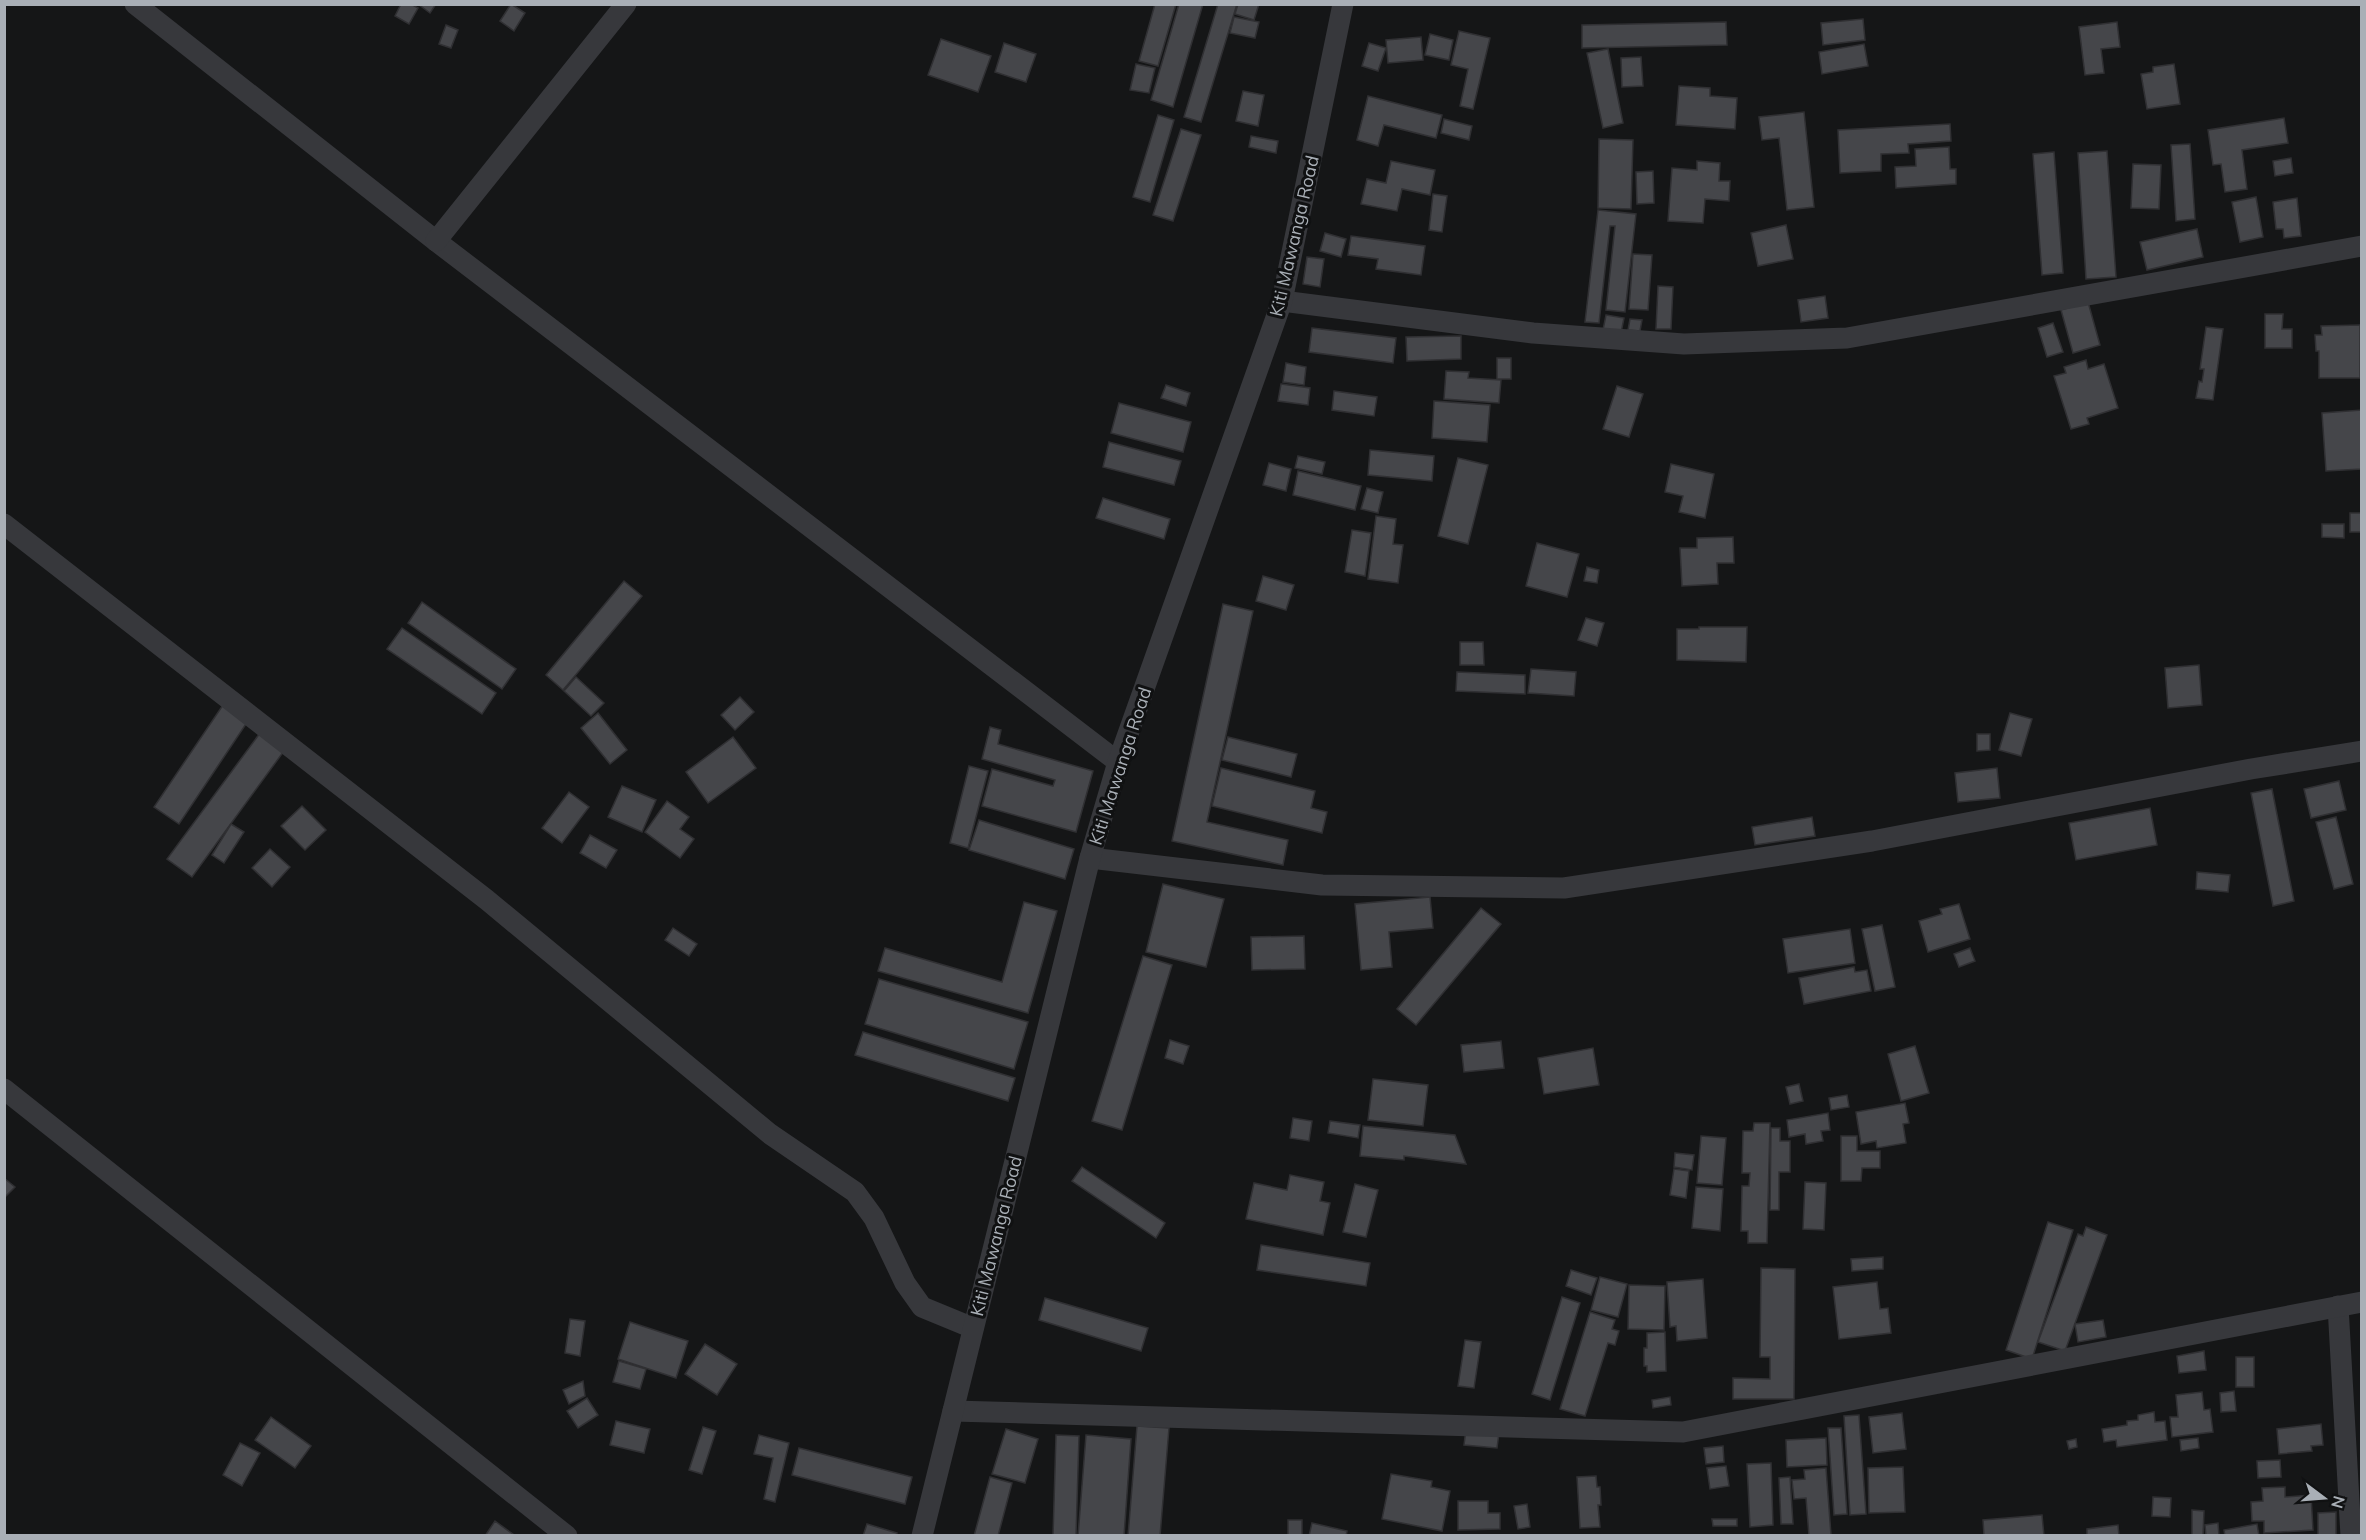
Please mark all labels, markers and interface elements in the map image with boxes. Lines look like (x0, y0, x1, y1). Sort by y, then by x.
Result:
street label: Kiti Mawanga Road (1264, 153, 1324, 319)
street label: Kiti Mawanga Road (1084, 684, 1156, 848)
street label: Kiti Mawanga Road (965, 1153, 1027, 1319)
north arrow (2294, 1468, 2354, 1528)
text: N (2327, 1494, 2350, 1511)

